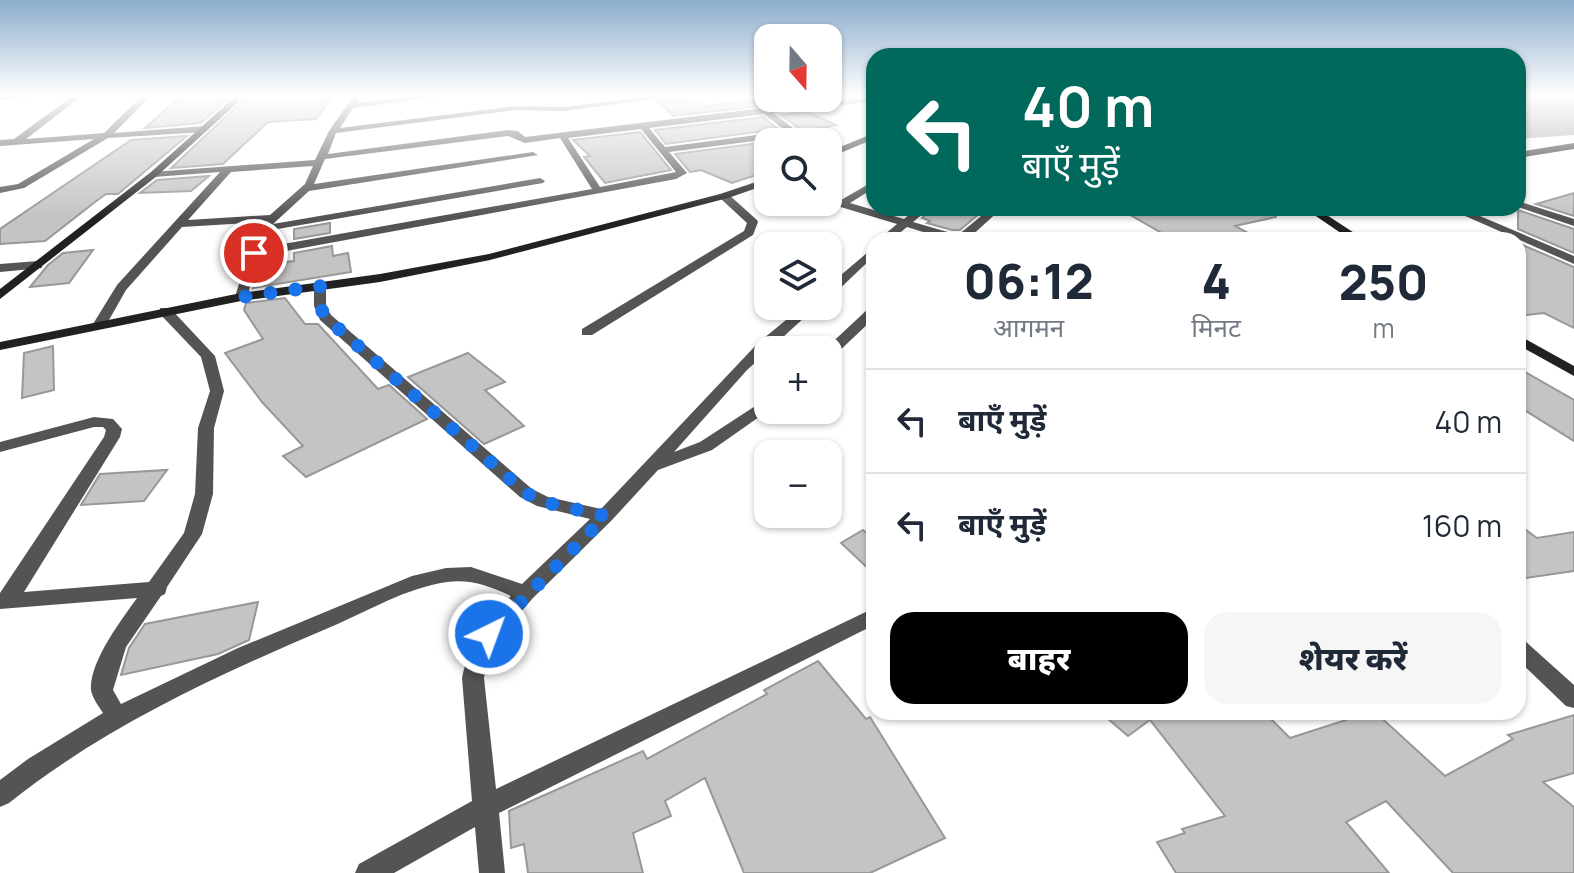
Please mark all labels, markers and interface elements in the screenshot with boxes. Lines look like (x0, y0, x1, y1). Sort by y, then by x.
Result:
north arrow (754, 24, 842, 112)
map controls (754, 24, 842, 528)
text: 40 m (1022, 67, 1154, 144)
icon: left (890, 80, 994, 184)
button: search (754, 128, 842, 216)
text: बाएँ मुड़ें (1022, 140, 1120, 189)
pin (220, 219, 288, 287)
icon: arrive (232, 231, 276, 275)
button: layers (754, 232, 842, 320)
text: 06:12 (964, 248, 1094, 313)
text: 4 (1201, 248, 1231, 313)
text: 250 (1339, 249, 1428, 314)
text: आगमन (993, 309, 1064, 345)
text: मिनट (1191, 309, 1241, 345)
text: m (1373, 310, 1395, 346)
button: + (754, 336, 842, 424)
icon: left (890, 399, 934, 443)
text: बाएँ मुड़ें (958, 399, 1046, 440)
text: 40 m (1435, 401, 1502, 442)
button: − (754, 440, 842, 528)
icon: left (890, 503, 934, 547)
text: बाएँ मुड़ें (958, 503, 1046, 544)
text: 160 m (1422, 505, 1502, 546)
position arrow (447, 592, 531, 676)
button: बाहर (890, 612, 1188, 704)
button: शेयर करें (1204, 612, 1502, 704)

